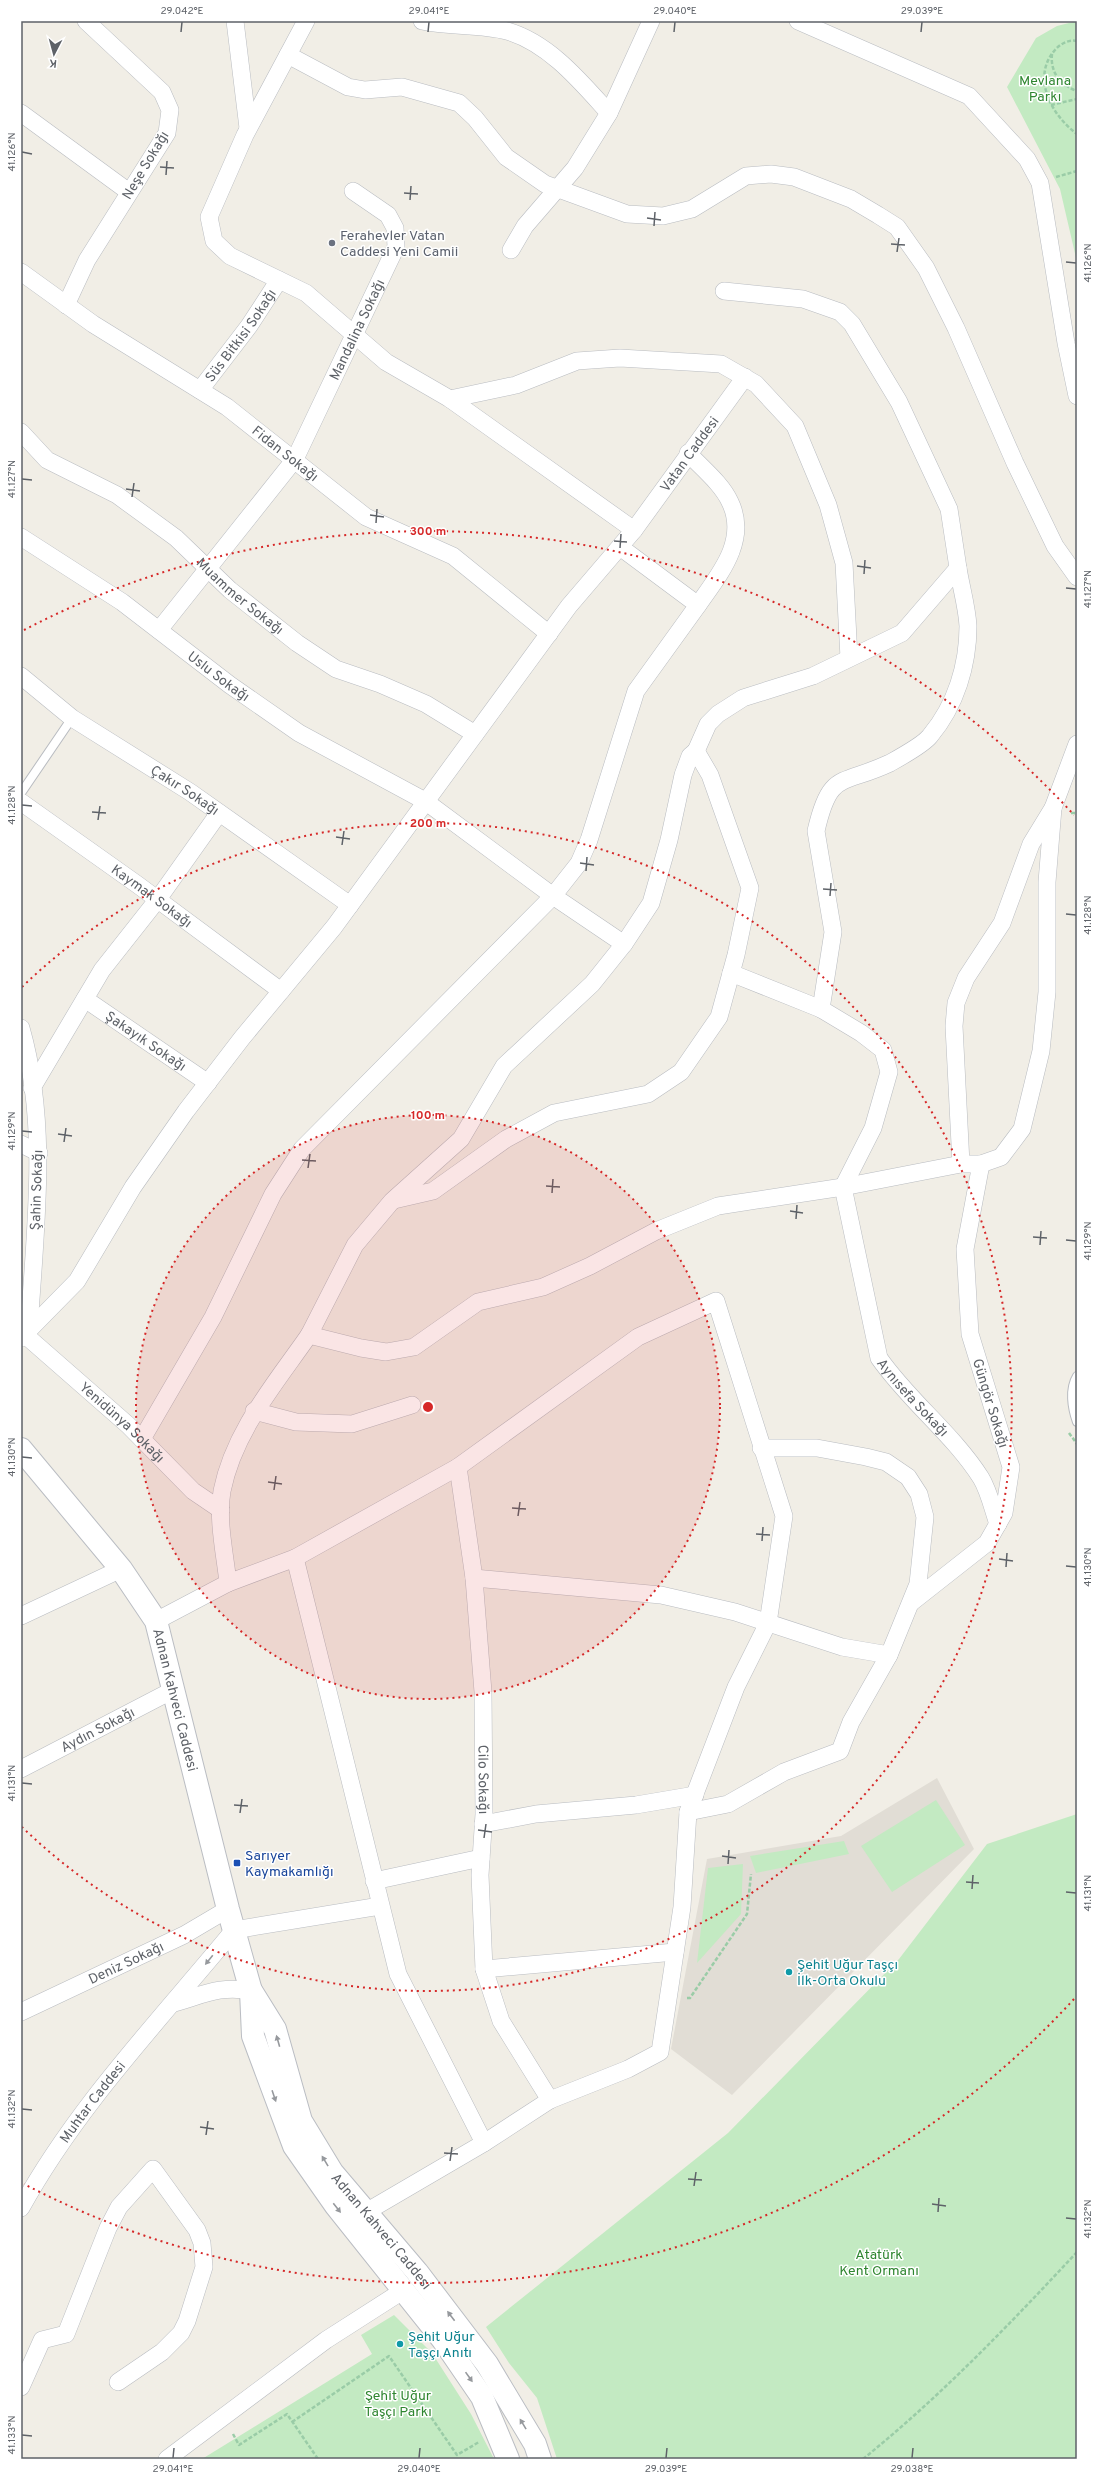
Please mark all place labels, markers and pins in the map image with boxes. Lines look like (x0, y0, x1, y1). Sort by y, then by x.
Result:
place label: Ferahevler Vatan Caddesi Yeni Camii (340, 228, 458, 261)
marker: Ferahevler Vatan Caddesi Yeni Camii (327, 238, 337, 248)
centre of rings (421, 1400, 435, 1414)
place label: Sarıyer Kaymakamlığı (245, 1848, 333, 1881)
marker: Sarıyer Kaymakamlığı (232, 1858, 242, 1868)
place label: Şehit Uğur Taşçı İlk-Orta Okulu (797, 1957, 898, 1990)
marker: Şehit Uğur Taşçı İlk-Orta Okulu (784, 1967, 794, 1977)
place label: Şehit Uğur Taşçı Anıtı (408, 2329, 475, 2362)
marker: Şehit Uğur Taşçı Anıtı (395, 2339, 405, 2349)

